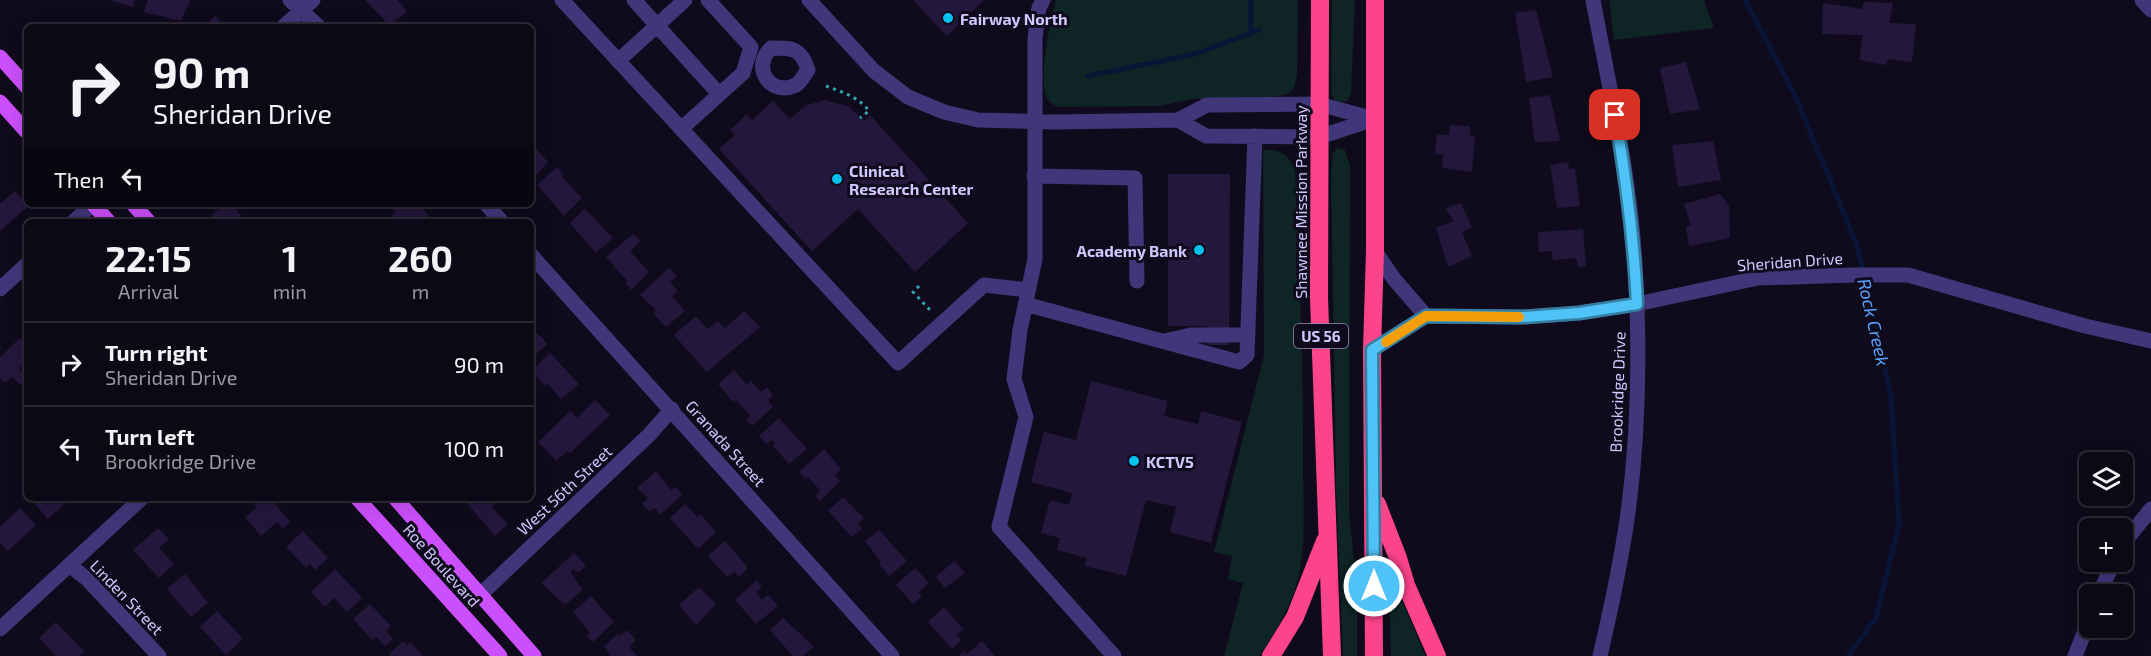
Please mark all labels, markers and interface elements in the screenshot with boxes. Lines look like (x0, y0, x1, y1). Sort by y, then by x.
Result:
place label: Fairway North (960, 9, 1068, 29)
marker: Fairway North (941, 11, 955, 25)
text: 90 m (153, 46, 250, 96)
icon: right (54, 48, 132, 126)
pin (1589, 89, 1640, 140)
text: Sheridan Drive (153, 97, 332, 129)
icon: arrive (1598, 98, 1631, 131)
street label: Shawnee Mission Parkway (1291, 105, 1310, 299)
place label: Clinical Research Center (849, 161, 973, 198)
icon: left (116, 162, 149, 195)
text: Then (54, 166, 104, 192)
marker: Clinical Research Center (830, 172, 844, 186)
text: 22:15 (105, 236, 192, 279)
text: 1 (282, 236, 298, 279)
text: 260 (388, 236, 453, 279)
place label: Academy Bank (1077, 241, 1187, 261)
marker: Academy Bank (1192, 243, 1206, 257)
street label: Sheridan Drive (1736, 248, 1844, 274)
water label: Rock Creek (1853, 276, 1895, 368)
text: Arrival (118, 279, 179, 303)
text: min (273, 279, 307, 303)
text: m (412, 279, 429, 303)
road number: US 56 (1294, 324, 1348, 348)
street label: Brookridge Drive (1605, 331, 1629, 453)
text: Turn right (105, 339, 207, 365)
icon: right (54, 348, 87, 381)
text: 90 m (454, 351, 504, 377)
text: Sheridan Drive (105, 365, 238, 389)
street label: Granada Street (682, 396, 770, 490)
text: Turn left (105, 423, 194, 449)
icon: left (54, 432, 87, 465)
text: 100 m (445, 435, 504, 461)
street label: West 56th Street (513, 441, 615, 539)
text: Brookridge Drive (105, 449, 256, 473)
place label: KCTV5 (1146, 452, 1194, 471)
map controls (2079, 452, 2133, 638)
button: layers (2079, 452, 2133, 506)
marker: KCTV5 (1127, 454, 1141, 468)
button: + (2079, 518, 2133, 572)
street label: Roe Boulevard (400, 520, 484, 610)
position arrow (1342, 554, 1406, 618)
street label: Linden Street (87, 556, 167, 638)
button: − (2079, 584, 2133, 638)

